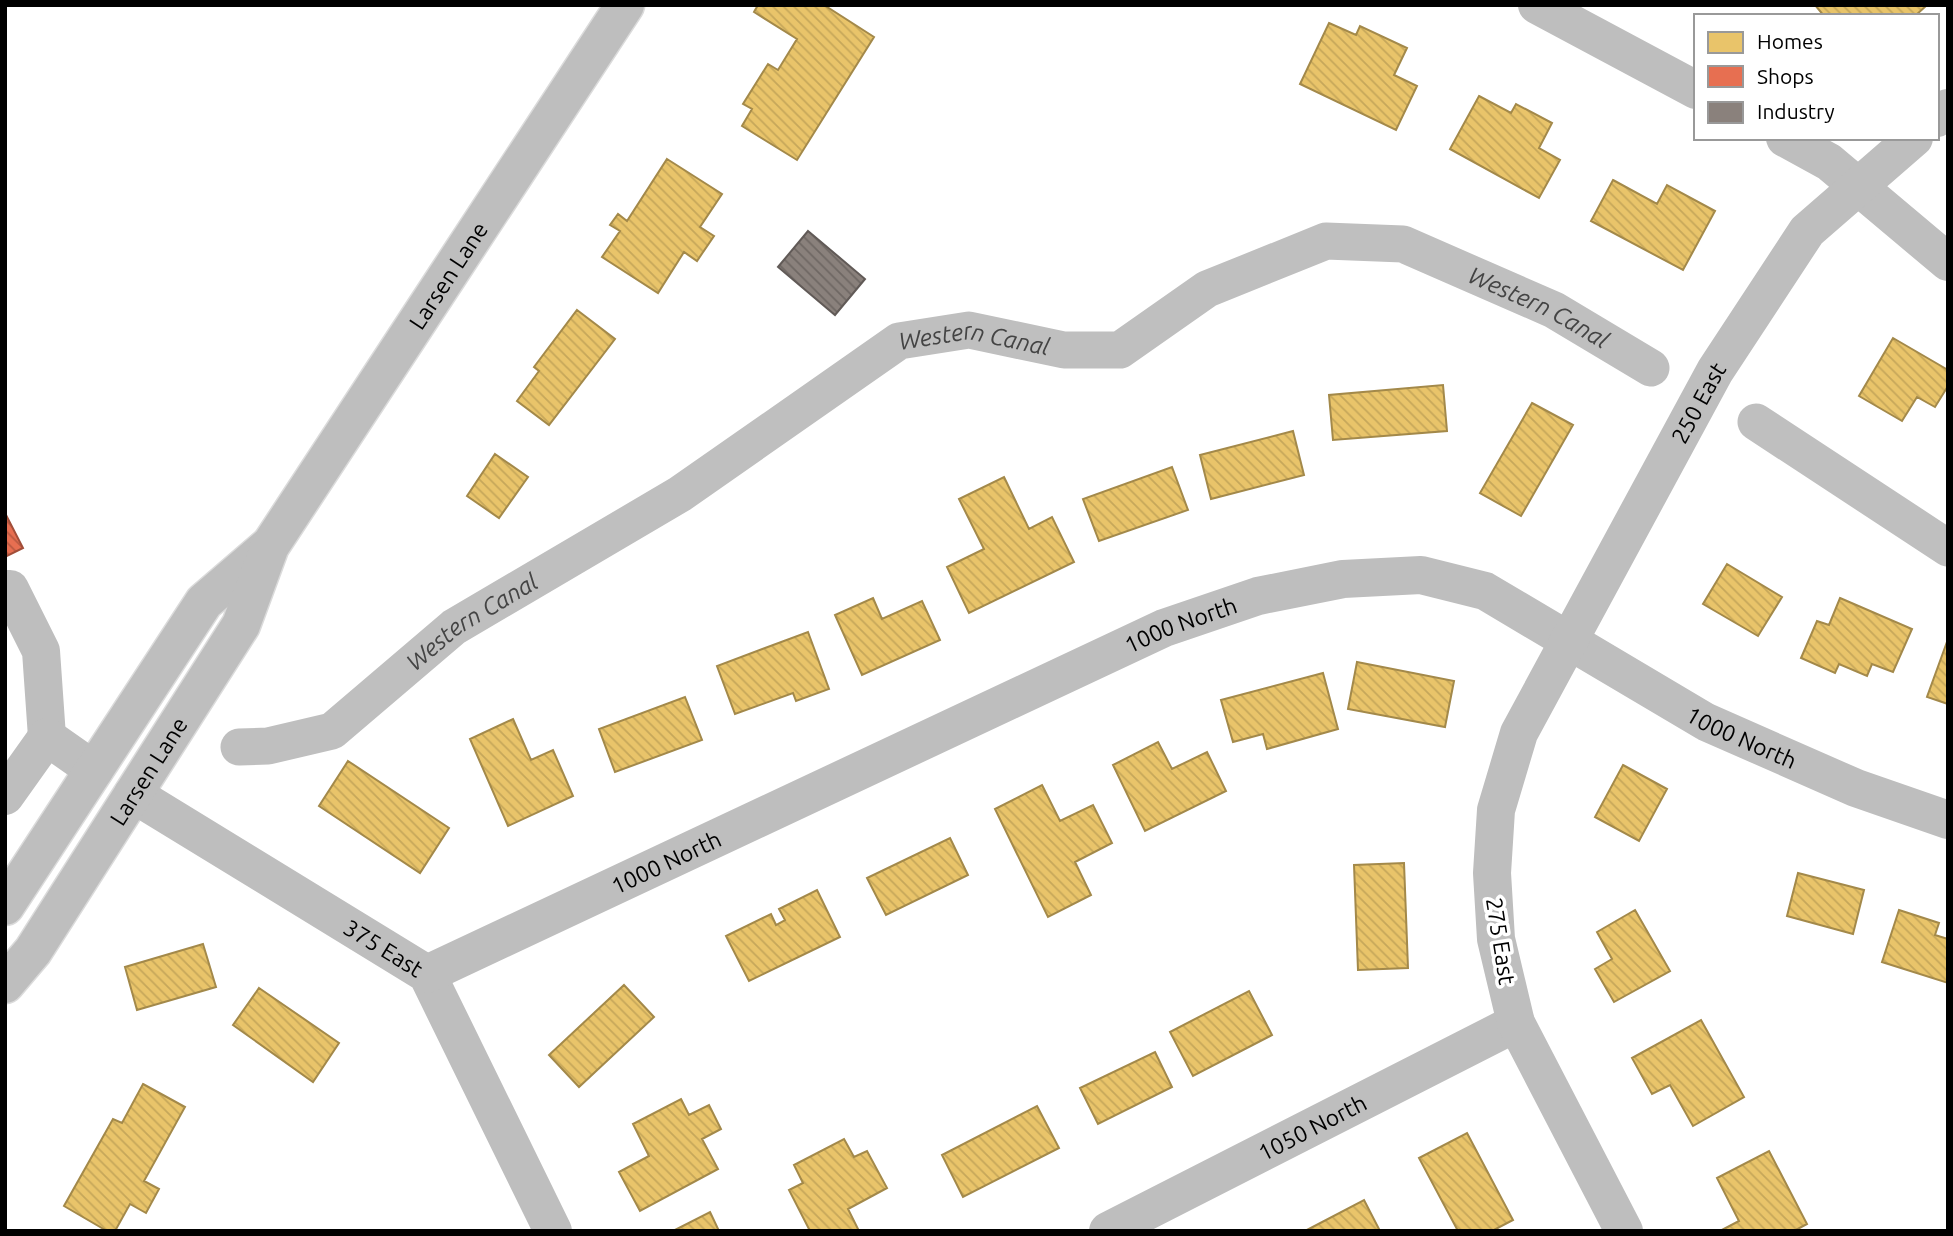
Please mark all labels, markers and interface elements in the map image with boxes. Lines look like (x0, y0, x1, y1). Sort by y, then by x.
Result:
legend (1694, 14, 1939, 140)
text: Homes (1757, 29, 1823, 53)
text: Shops (1757, 64, 1814, 88)
text: Industry (1757, 99, 1835, 123)
street label: Larsen Lane (404, 217, 492, 333)
water label: Western Canal (1465, 261, 1614, 353)
water label: Western Canal (897, 316, 1053, 360)
street label: 250 East (1666, 357, 1730, 447)
water label: Western Canal (401, 567, 543, 675)
street label: 1000 North (1120, 592, 1240, 657)
street label: 1000 North (1682, 701, 1801, 773)
street label: Larsen Lane (104, 712, 192, 829)
street label: 1000 North (607, 825, 725, 898)
street label: 275 East (1482, 896, 1520, 986)
street label: 375 East (340, 914, 428, 981)
street label: 1050 North (1254, 1089, 1370, 1165)

